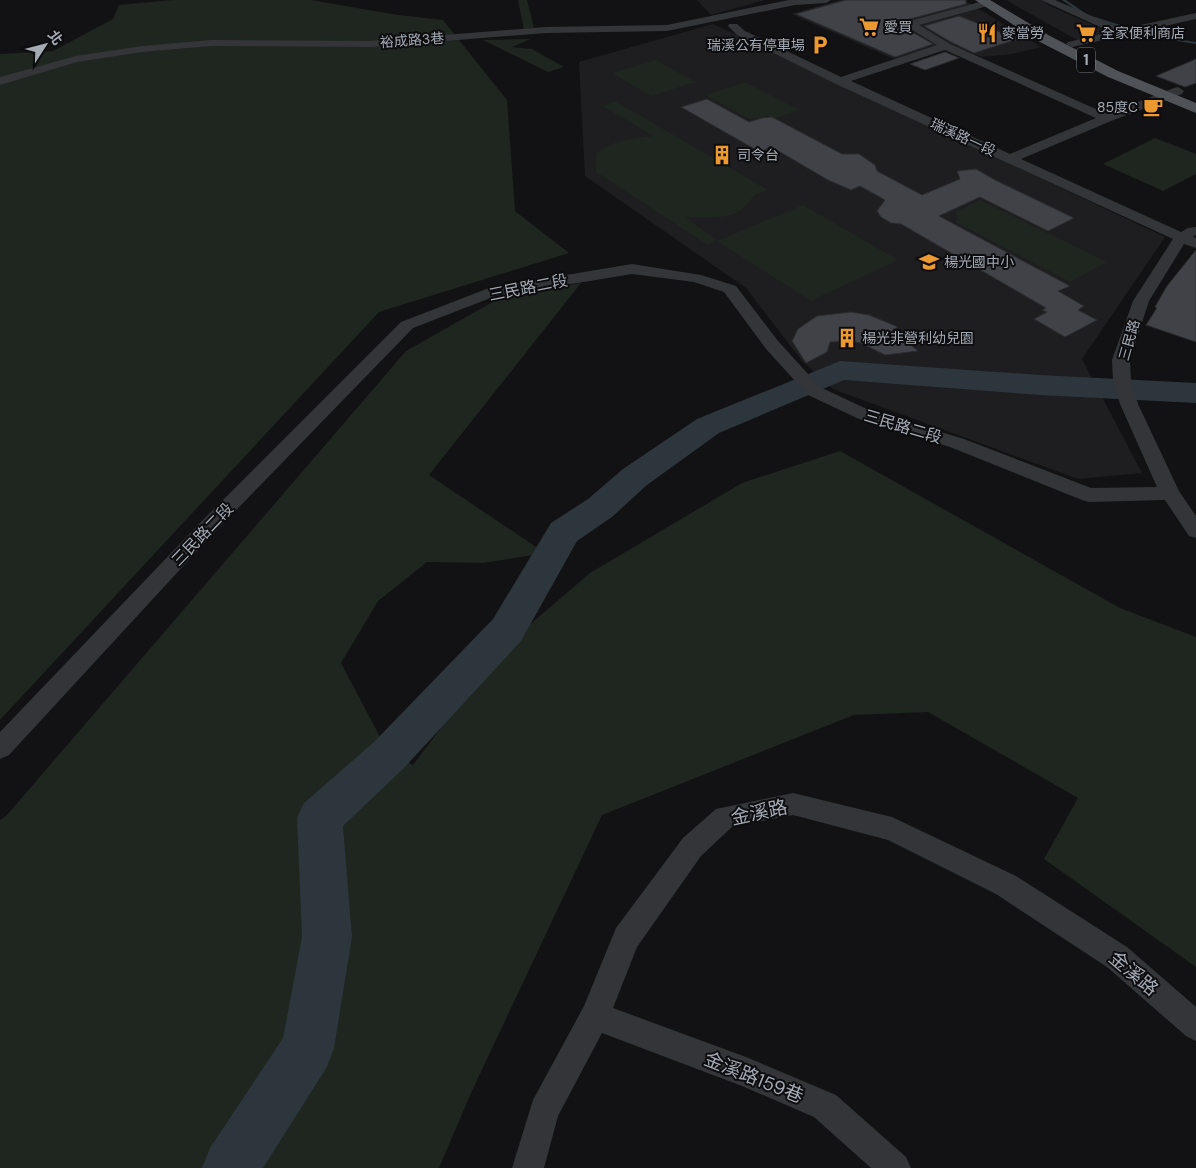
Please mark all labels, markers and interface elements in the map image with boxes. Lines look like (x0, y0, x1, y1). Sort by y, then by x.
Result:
supermarket icon: 愛買 (858, 16, 880, 38)
place label: 愛買 (884, 18, 912, 36)
north arrow (20, 20, 70, 70)
restaurant icon: 麥當勞 (976, 22, 998, 44)
supermarket icon: 全家便利商店 (1075, 22, 1097, 44)
place label: 麥當勞 (1002, 24, 1044, 42)
place label: 全家便利商店 (1101, 24, 1185, 42)
text: 北 (44, 26, 67, 48)
street label: 裕成路3巷 (379, 29, 445, 51)
parking icon: 瑞溪公有停車場 (809, 34, 831, 56)
place label: 瑞溪公有停車場 (707, 36, 805, 54)
road number: 1 (1077, 48, 1095, 72)
cafe icon: 85度C (1142, 96, 1164, 118)
place label: 85度C (1097, 98, 1138, 116)
street label: 瑞溪路一段 (927, 114, 999, 160)
building icon: 司令台 (711, 144, 733, 166)
place label: 司令台 (737, 146, 779, 164)
school or university icon: 楊光國中小 (918, 251, 940, 273)
place label: 楊光國中小 (944, 253, 1014, 271)
street label: 三民路二段 (487, 270, 569, 305)
street label: 三民路 (1115, 317, 1143, 363)
building icon: 楊光非營利幼兒園 (836, 327, 858, 349)
place label: 楊光非營利幼兒園 (862, 329, 974, 347)
street label: 三民路二段 (862, 405, 944, 448)
street label: 三民路二段 (167, 498, 238, 570)
street label: 金溪路 (729, 794, 790, 831)
street label: 金溪路 (1104, 945, 1164, 1001)
street label: 金溪路159巷 (700, 1046, 807, 1109)

